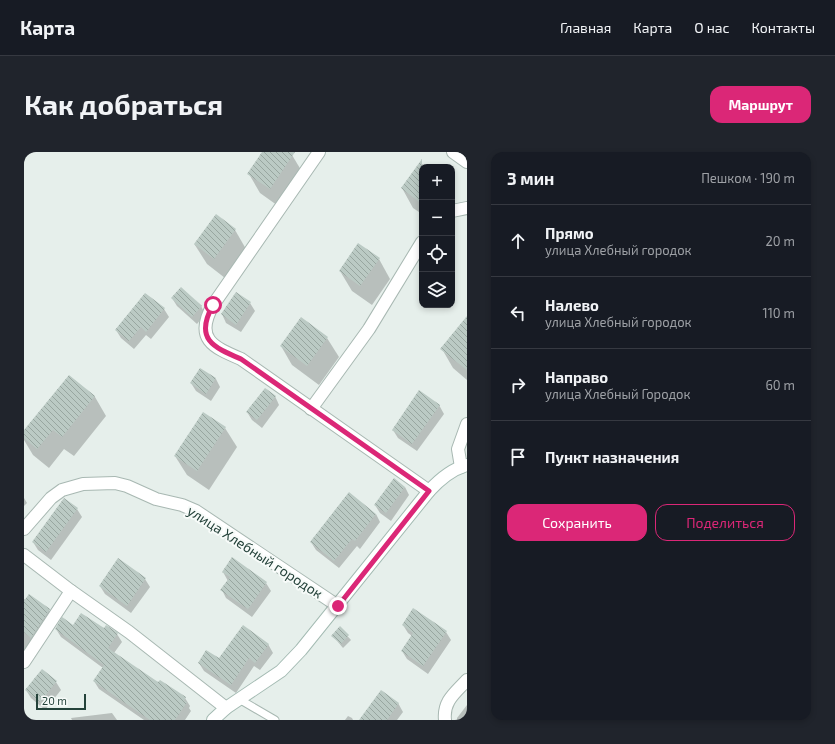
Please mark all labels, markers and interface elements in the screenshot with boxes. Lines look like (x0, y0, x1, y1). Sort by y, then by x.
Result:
text: Карта (20, 16, 75, 39)
text: Главная (560, 19, 611, 36)
text: Карта (633, 19, 672, 36)
text: О нас (694, 19, 730, 36)
text: Контакты (752, 19, 815, 36)
button: Маршрут (710, 86, 811, 123)
text: Как добраться (24, 87, 223, 121)
map controls (419, 164, 455, 308)
button: + (419, 164, 455, 200)
text: 3 мин (507, 168, 554, 188)
text: Пешком · 190 m (701, 170, 795, 186)
button: − (419, 200, 455, 236)
text: Прямо (545, 224, 594, 242)
icon: ahead (507, 230, 529, 252)
text: 20 m (766, 233, 795, 249)
button: locate (419, 236, 455, 272)
text: улица Хлебный городок (545, 242, 692, 258)
button: layers (419, 272, 455, 308)
route start (204, 296, 222, 314)
text: Налево (545, 296, 599, 314)
icon: left (507, 302, 529, 324)
text: 110 m (763, 305, 795, 321)
text: улица Хлебный городок (545, 314, 692, 330)
text: Направо (545, 368, 608, 386)
icon: right (507, 374, 529, 396)
text: 60 m (765, 377, 795, 393)
text: улица Хлебный Городок (545, 386, 690, 402)
icon: arrive (507, 446, 529, 468)
text: Пункт назначения (545, 448, 679, 466)
street label: улица Хлебный городок (184, 501, 326, 602)
button: Сохранить (507, 504, 647, 541)
button: Поделиться (655, 504, 795, 541)
route end (329, 597, 347, 615)
scale bar (36, 692, 86, 711)
text: 20 m (42, 694, 67, 707)

